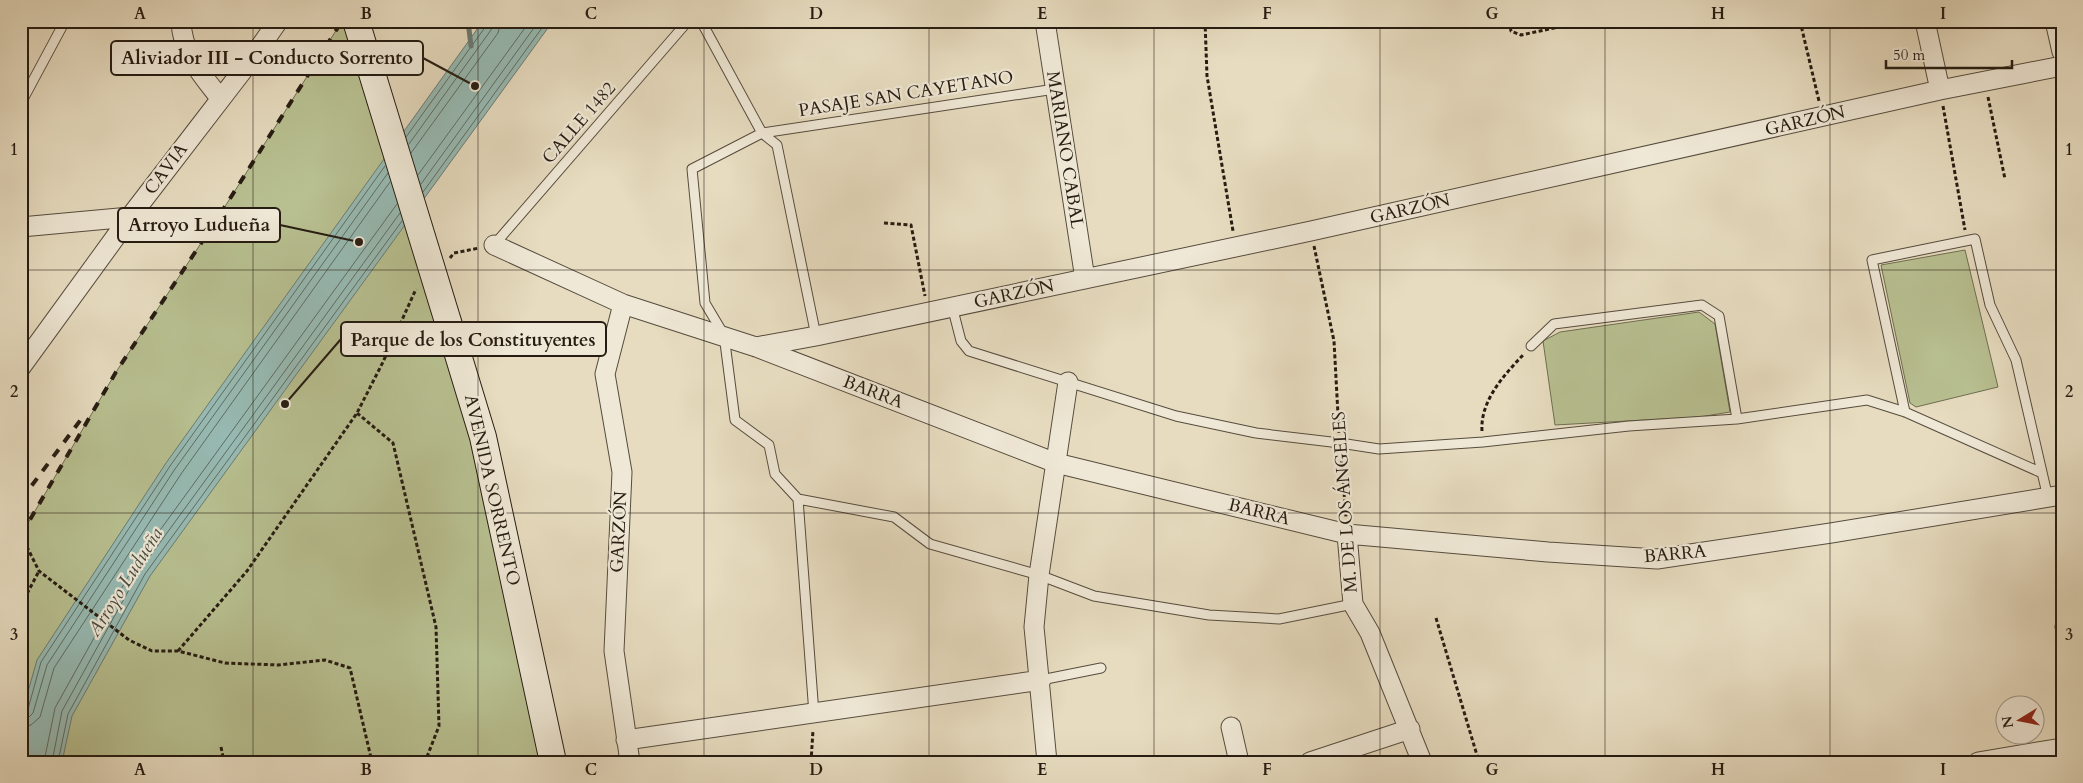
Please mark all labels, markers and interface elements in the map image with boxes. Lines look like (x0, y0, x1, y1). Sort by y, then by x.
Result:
text: A (134, 3, 146, 25)
text: B (360, 3, 372, 25)
text: C (585, 3, 597, 25)
text: D (809, 3, 823, 25)
text: E (1037, 3, 1047, 25)
text: F (1262, 3, 1272, 25)
text: G (1485, 3, 1499, 25)
text: H (1711, 3, 1725, 25)
text: I (1940, 3, 1946, 25)
scale bar (1886, 38, 2012, 70)
callout: Aliviador III - Conducto Sorrento (111, 41, 423, 75)
text: Aliviador III - Conducto Sorrento (121, 45, 413, 71)
text: 50 m (1893, 45, 1925, 65)
street label: PASAJE SAN CAYETANO (797, 65, 1015, 123)
street label: MARIANO CABAL (1040, 69, 1090, 231)
street label: CALLE 1482 (536, 77, 622, 169)
street label: GARZÓN (1762, 99, 1848, 142)
street label: CAVIA (138, 138, 194, 200)
text: 1 (10, 139, 18, 161)
text: 1 (2065, 139, 2073, 161)
street label: GARZÓN (1367, 187, 1453, 230)
callout: Arroyo Ludueña (118, 208, 280, 242)
text: Arroyo Ludueña (128, 212, 271, 238)
street label: GARZÓN (971, 273, 1057, 315)
callout: Parque de los Constituyentes (341, 322, 606, 356)
text: Parque de los Constituyentes (350, 327, 596, 353)
street label: BARRA (839, 369, 907, 415)
text: 2 (10, 381, 18, 403)
text: 2 (2065, 381, 2073, 403)
street label: AVENIDA SORRENTO (458, 392, 526, 588)
street label: M. DE LOS ÁNGELES (1326, 410, 1364, 594)
street label: GARZÓN (604, 490, 634, 573)
street label: BARRA (1226, 492, 1293, 532)
water label: Arroyo Ludueña (81, 522, 169, 642)
street label: BARRA (1643, 539, 1708, 569)
text: 3 (10, 624, 18, 646)
text: 3 (2065, 624, 2073, 646)
north arrow (1996, 696, 2046, 746)
text: N (1997, 715, 2018, 730)
text: A (134, 759, 146, 781)
text: B (360, 759, 372, 781)
text: C (585, 759, 597, 781)
text: D (809, 759, 823, 781)
text: E (1037, 759, 1047, 781)
text: F (1262, 759, 1272, 781)
text: G (1485, 759, 1499, 781)
text: H (1711, 759, 1725, 781)
text: I (1940, 759, 1946, 781)

